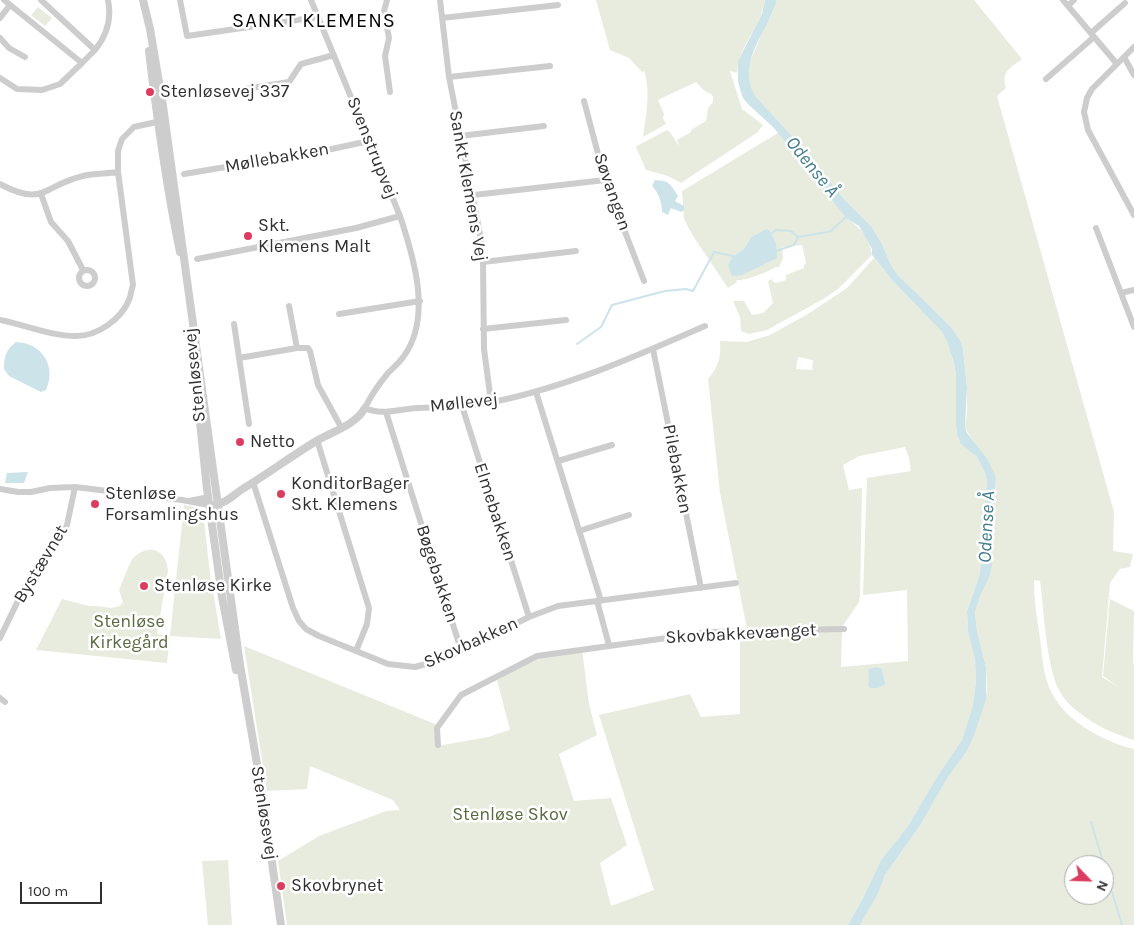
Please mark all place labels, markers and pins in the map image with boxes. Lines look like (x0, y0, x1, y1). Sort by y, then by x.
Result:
place label: Stenløsevej 337 (160, 81, 289, 103)
marker: Stenløsevej 337 (144, 86, 156, 98)
place label: Skt. Klemens Malt (258, 215, 371, 258)
marker: Skt. Klemens Malt (242, 230, 254, 242)
place label: Netto (250, 431, 295, 453)
marker: Netto (234, 436, 246, 448)
place label: KonditorBager Skt. Klemens (291, 473, 409, 516)
place label: Stenløse Forsamlingshus (105, 483, 239, 526)
marker: KonditorBager Skt. Klemens (275, 488, 287, 500)
marker: Stenløse Forsamlingshus (89, 498, 101, 510)
place label: Stenløse Kirke (154, 575, 272, 597)
marker: Stenløse Kirke (138, 580, 150, 592)
place label: Skovbrynet (291, 875, 383, 897)
marker: Skovbrynet (275, 880, 287, 892)

